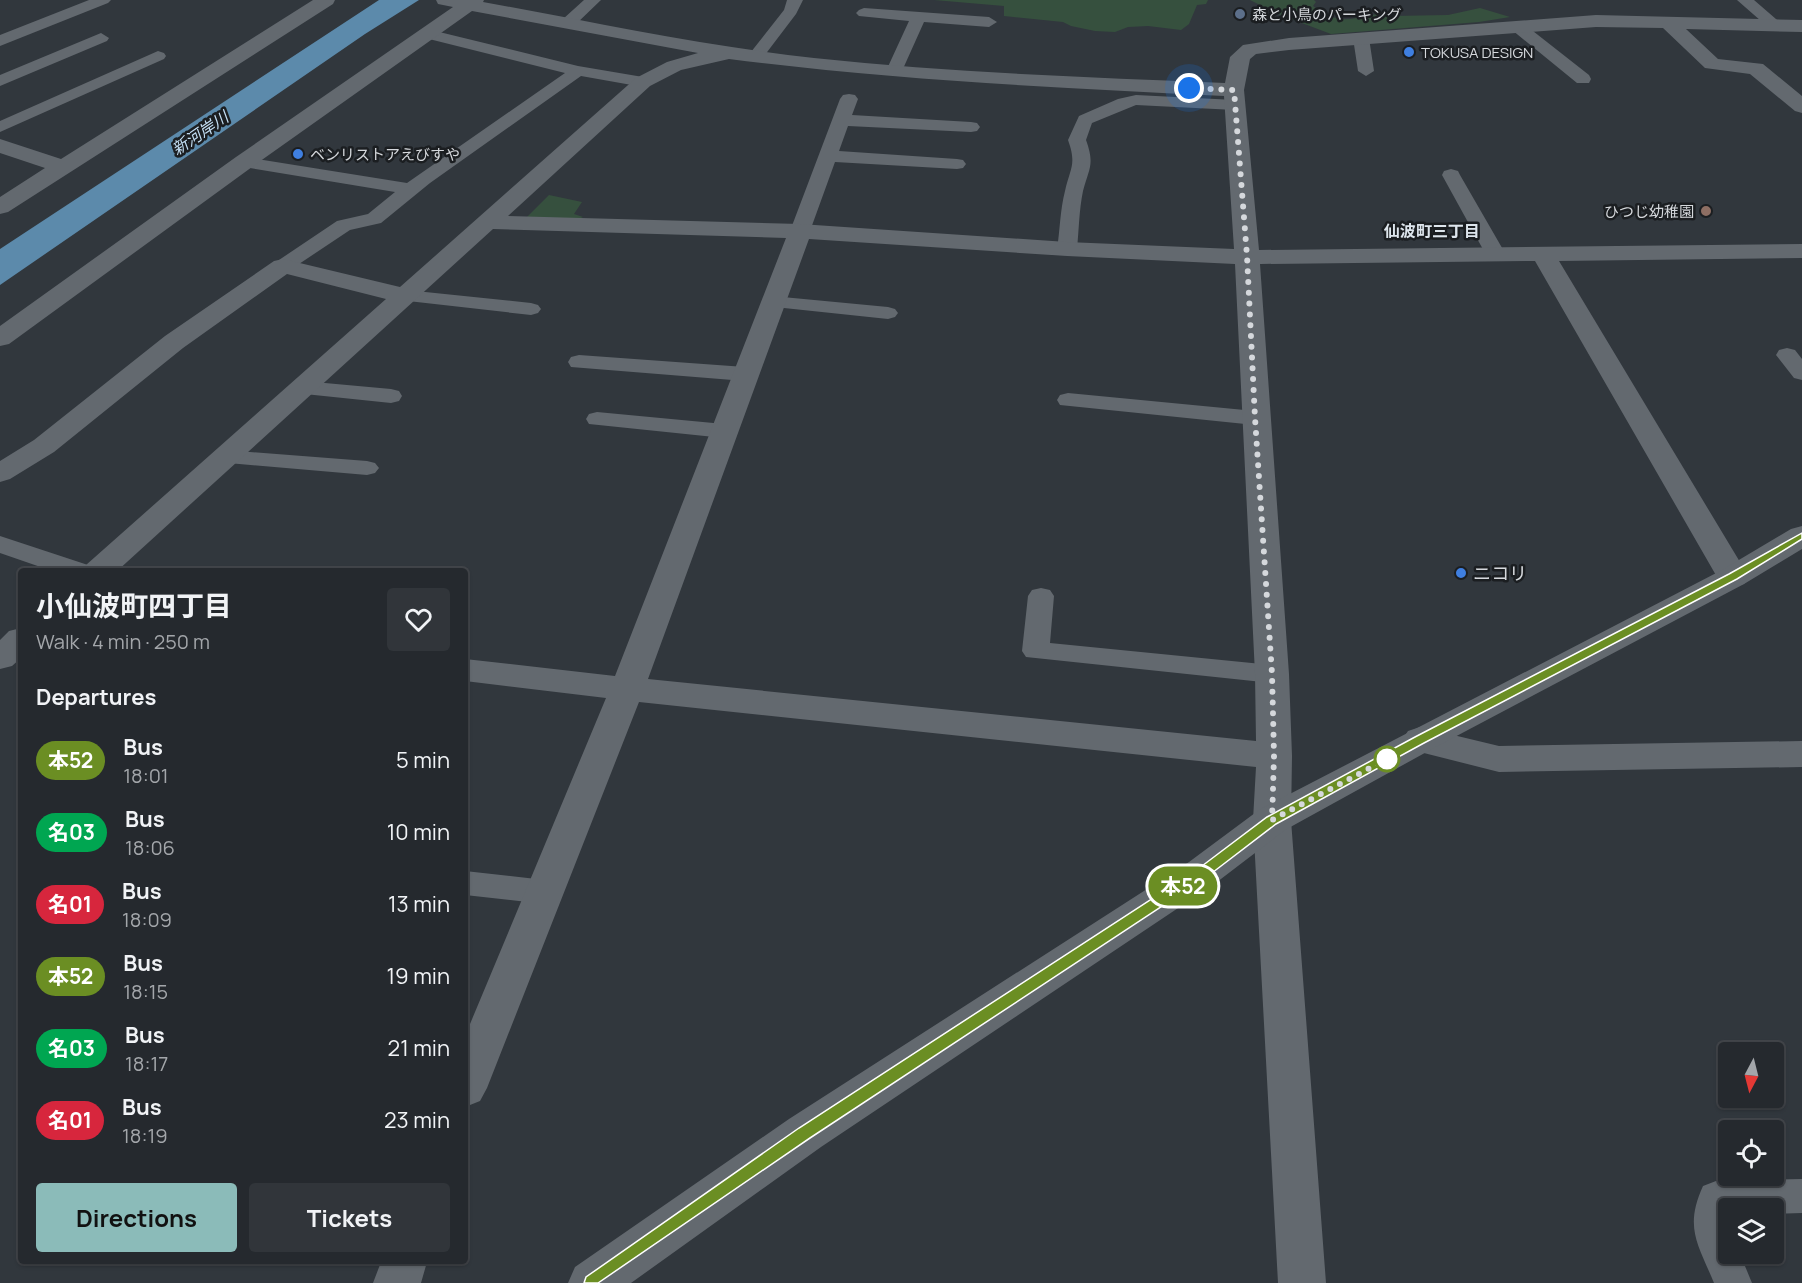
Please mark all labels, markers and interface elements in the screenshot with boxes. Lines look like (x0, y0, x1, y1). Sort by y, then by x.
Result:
place label: 森と小鳥のパーキング (1252, 4, 1402, 25)
marker: 森と小鳥のパーキング (1233, 7, 1247, 21)
place label: TOKUSA DESIGN (1421, 42, 1533, 63)
marker: TOKUSA DESIGN (1402, 45, 1416, 59)
your location (1174, 73, 1204, 103)
water label: 新河岸川 (167, 105, 234, 160)
place label: ベンリストアえびすや (310, 144, 460, 165)
marker: ベンリストアえびすや (291, 147, 305, 161)
place label: ひつじ幼稚園 (1604, 201, 1694, 222)
marker: ひつじ幼稚園 (1699, 204, 1713, 218)
district label: 仙波町三丁目 (1383, 220, 1480, 242)
place label: ニコリ (1473, 561, 1527, 585)
marker: ニコリ (1454, 566, 1468, 580)
text: 小仙波町四丁目 (36, 586, 232, 624)
button: heart (387, 588, 450, 651)
text: Walk · 4 min · 250 m (36, 628, 210, 655)
text: Departures (36, 682, 156, 712)
text: Bus (123, 732, 163, 762)
text: 5 min (396, 745, 450, 775)
text: 本52 (48, 746, 93, 774)
unlabelled marker (1374, 746, 1400, 772)
text: 18:01 (123, 762, 169, 789)
text: Bus (125, 804, 165, 834)
text: 10 min (387, 817, 450, 847)
text: 名03 (48, 818, 95, 846)
text: 18:06 (125, 834, 175, 861)
line badge: 本52 (1148, 866, 1218, 906)
text: 本52 (1160, 872, 1206, 900)
text: Bus (122, 876, 162, 906)
text: 13 min (388, 889, 450, 919)
text: 名01 (48, 890, 92, 918)
text: 18:09 (122, 906, 172, 933)
text: Bus (123, 948, 163, 978)
text: 19 min (387, 961, 450, 991)
text: 本52 (48, 962, 93, 990)
text: 18:15 (123, 978, 168, 1005)
text: Bus (125, 1020, 165, 1050)
text: 21 min (388, 1033, 450, 1063)
text: 名03 (48, 1034, 95, 1062)
north arrow (1718, 1042, 1784, 1108)
map controls (1718, 1042, 1784, 1264)
text: 18:17 (125, 1050, 168, 1077)
text: Bus (122, 1092, 162, 1122)
text: 23 min (384, 1105, 450, 1135)
text: 名01 (48, 1106, 92, 1134)
button: locate (1718, 1120, 1784, 1186)
text: 18:19 (122, 1122, 168, 1149)
button: Directions (36, 1183, 237, 1252)
button: Tickets (249, 1183, 450, 1252)
button: layers (1718, 1198, 1784, 1264)

